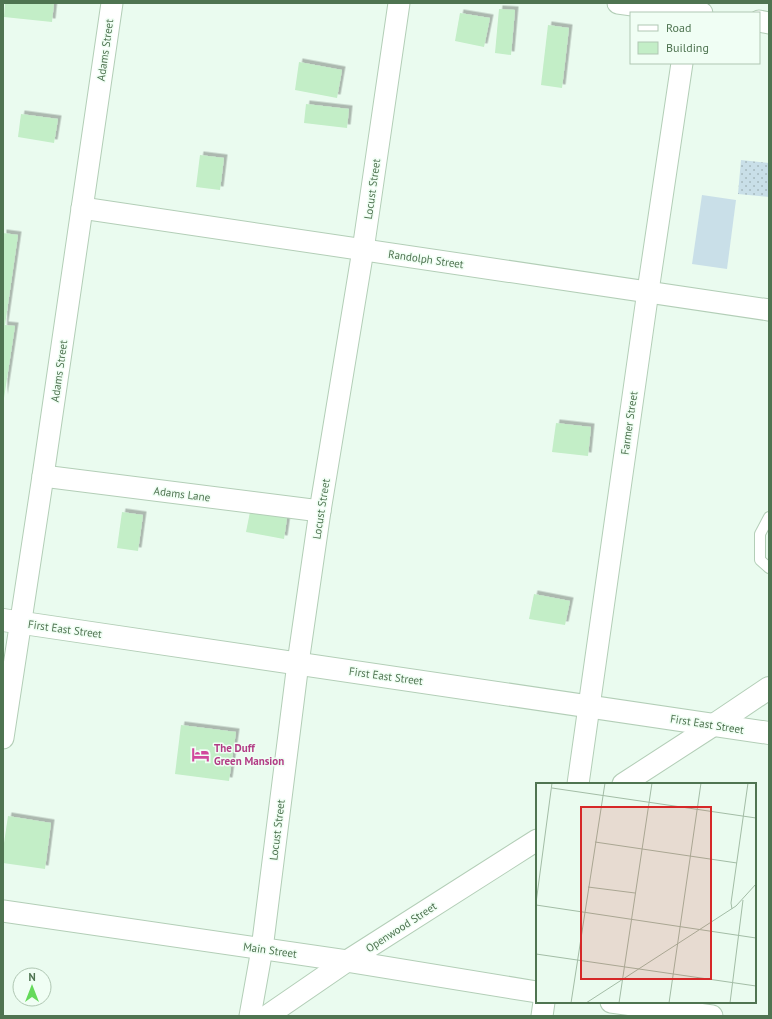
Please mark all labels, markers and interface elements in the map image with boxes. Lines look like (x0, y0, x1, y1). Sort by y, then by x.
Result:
legend (630, 12, 760, 64)
street label: Adams Street (94, 18, 116, 82)
text: Road (666, 20, 691, 35)
text: Building (666, 40, 709, 55)
street label: Locust Street (361, 157, 383, 220)
street label: Randolph Street (387, 247, 465, 271)
street label: Adams Street (48, 339, 70, 403)
street label: Farmer Street (618, 390, 640, 456)
street label: Locust Street (309, 477, 333, 540)
street label: Adams Lane (153, 484, 211, 504)
street label: First East Street (27, 617, 103, 641)
street label: First East Street (348, 664, 424, 688)
street label: First East Street (669, 711, 745, 737)
place label: The Duff Green Mansion (214, 741, 284, 768)
hotel icon: The Duff Green Mansion (191, 744, 211, 764)
inset map (536, 783, 756, 1003)
street label: Locust Street (266, 799, 288, 861)
street label: Openwood Street (363, 899, 439, 955)
street label: Main Street (242, 939, 298, 961)
north arrow (12, 967, 52, 1007)
text: N (28, 970, 36, 984)

